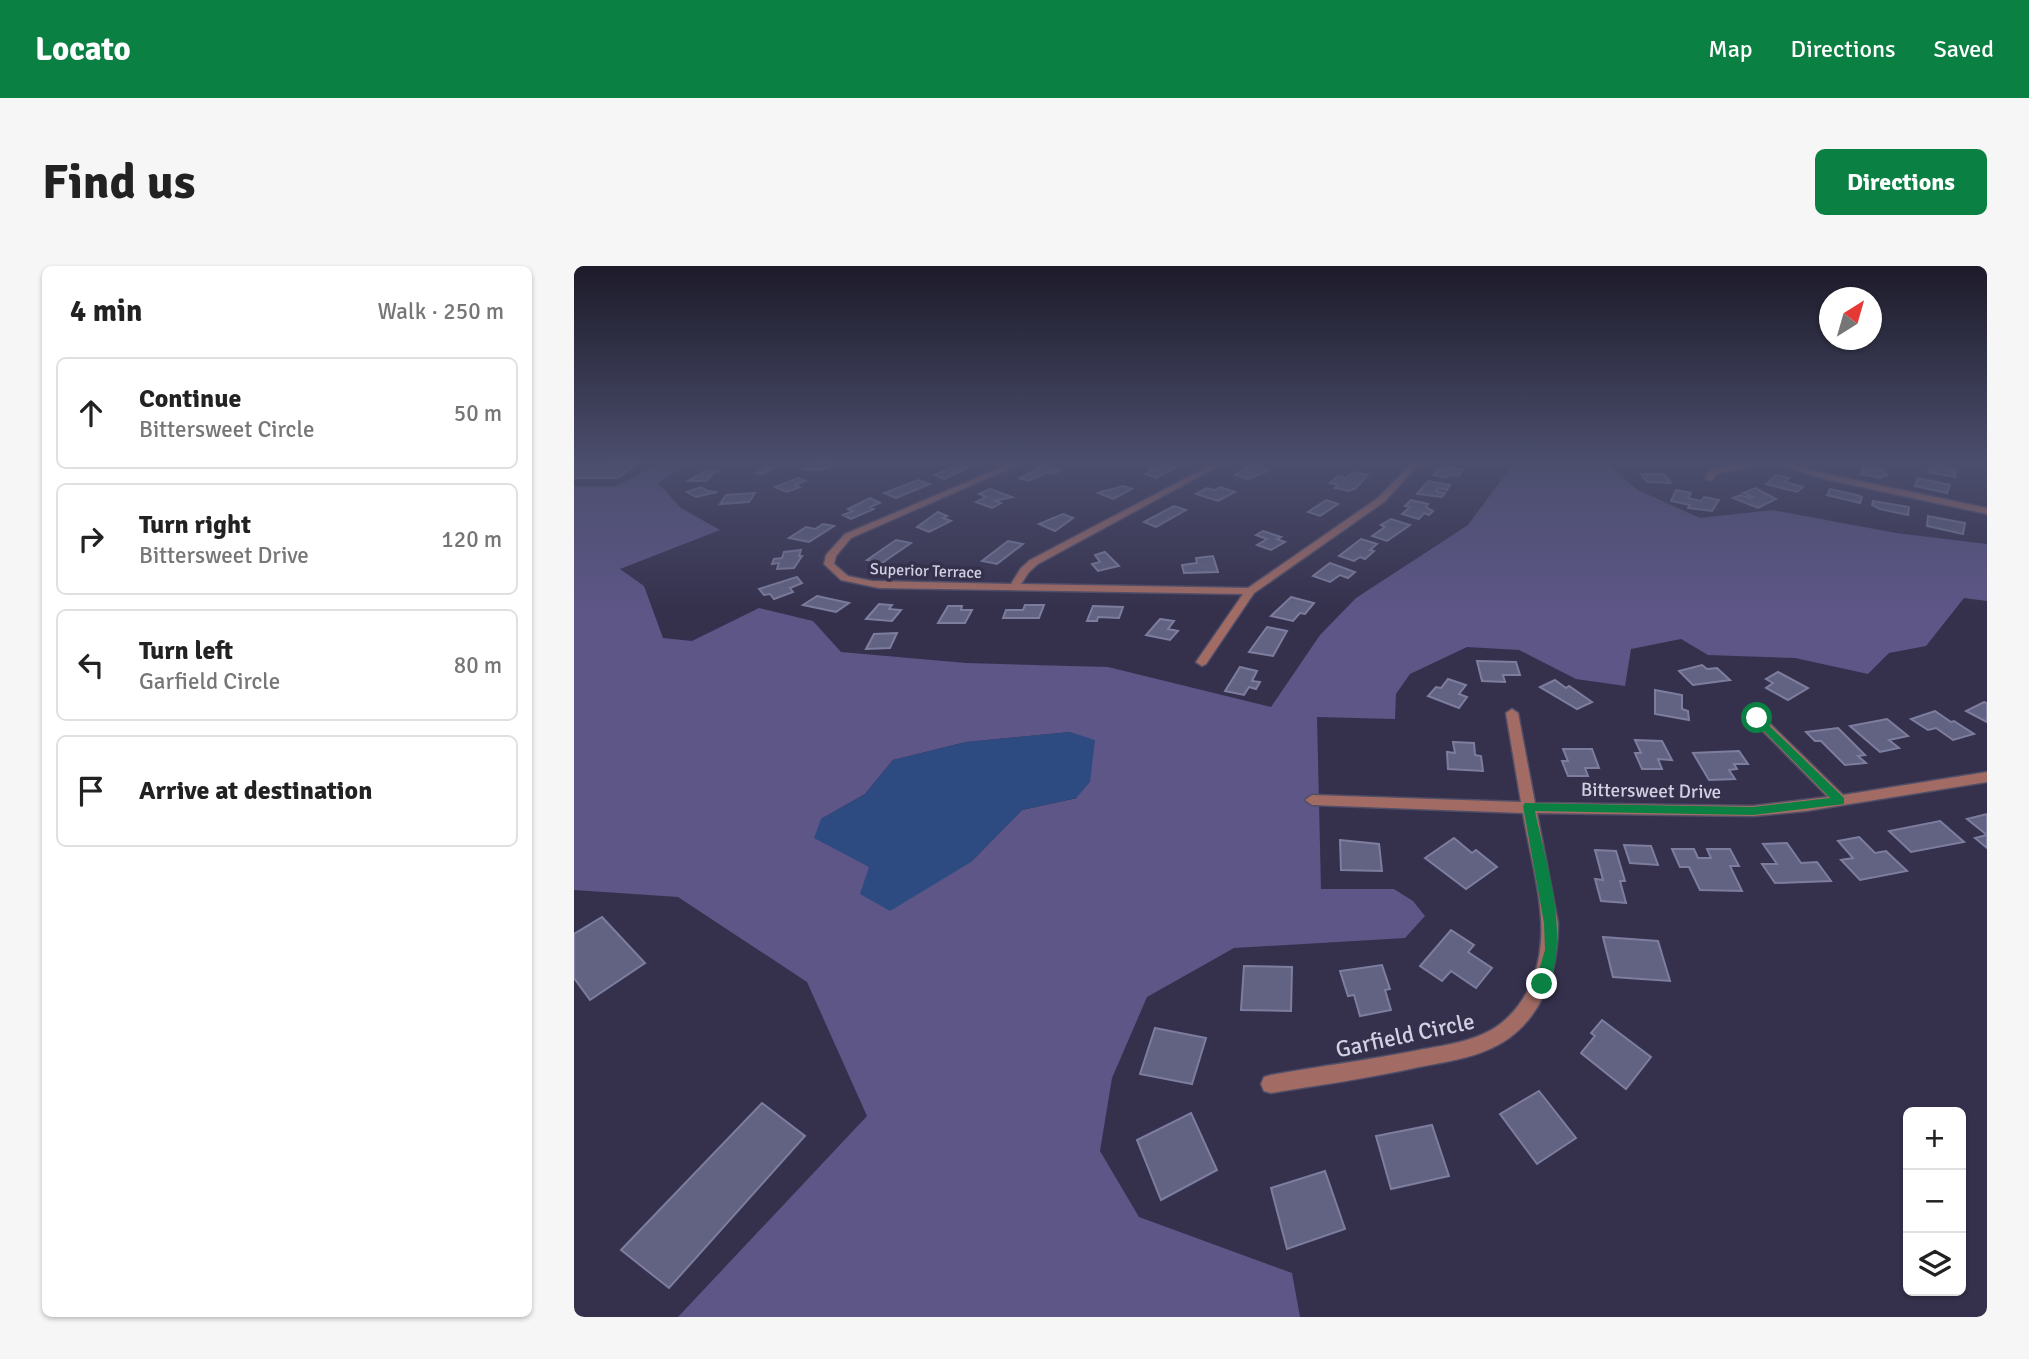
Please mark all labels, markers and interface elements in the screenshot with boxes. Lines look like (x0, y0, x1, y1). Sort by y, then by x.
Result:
text: Locato (35, 29, 131, 70)
text: Map (1708, 34, 1753, 64)
text: Directions (1791, 34, 1896, 64)
text: Saved (1934, 34, 1994, 64)
button: Directions (1815, 149, 1987, 215)
text: Find us (42, 152, 195, 212)
north arrow (1819, 287, 1882, 350)
text: 4 min (70, 293, 142, 330)
text: Walk · 250 m (378, 297, 504, 326)
text: Continue (139, 383, 241, 415)
icon: ahead (72, 394, 110, 432)
text: 50 m (454, 399, 502, 428)
text: Bittersweet Circle (139, 415, 314, 444)
text: Turn right (139, 509, 251, 541)
icon: right (72, 520, 110, 558)
text: 120 m (441, 525, 502, 554)
text: Bittersweet Drive (139, 541, 309, 570)
street label: Superior Terrace (870, 559, 982, 583)
text: Turn left (139, 635, 233, 667)
icon: left (72, 646, 110, 684)
text: 80 m (454, 651, 502, 680)
text: Garfield Circle (139, 667, 280, 696)
route start (1741, 702, 1772, 733)
icon: arrive (72, 772, 110, 810)
text: Arrive at destination (139, 775, 372, 807)
street label: Bittersweet Drive (1581, 778, 1721, 804)
route end (1526, 968, 1557, 999)
street label: Garfield Circle (1333, 1007, 1477, 1064)
map controls (1903, 1107, 1966, 1296)
button: + (1903, 1107, 1966, 1170)
button: − (1903, 1170, 1966, 1233)
button: layers (1903, 1233, 1966, 1296)

